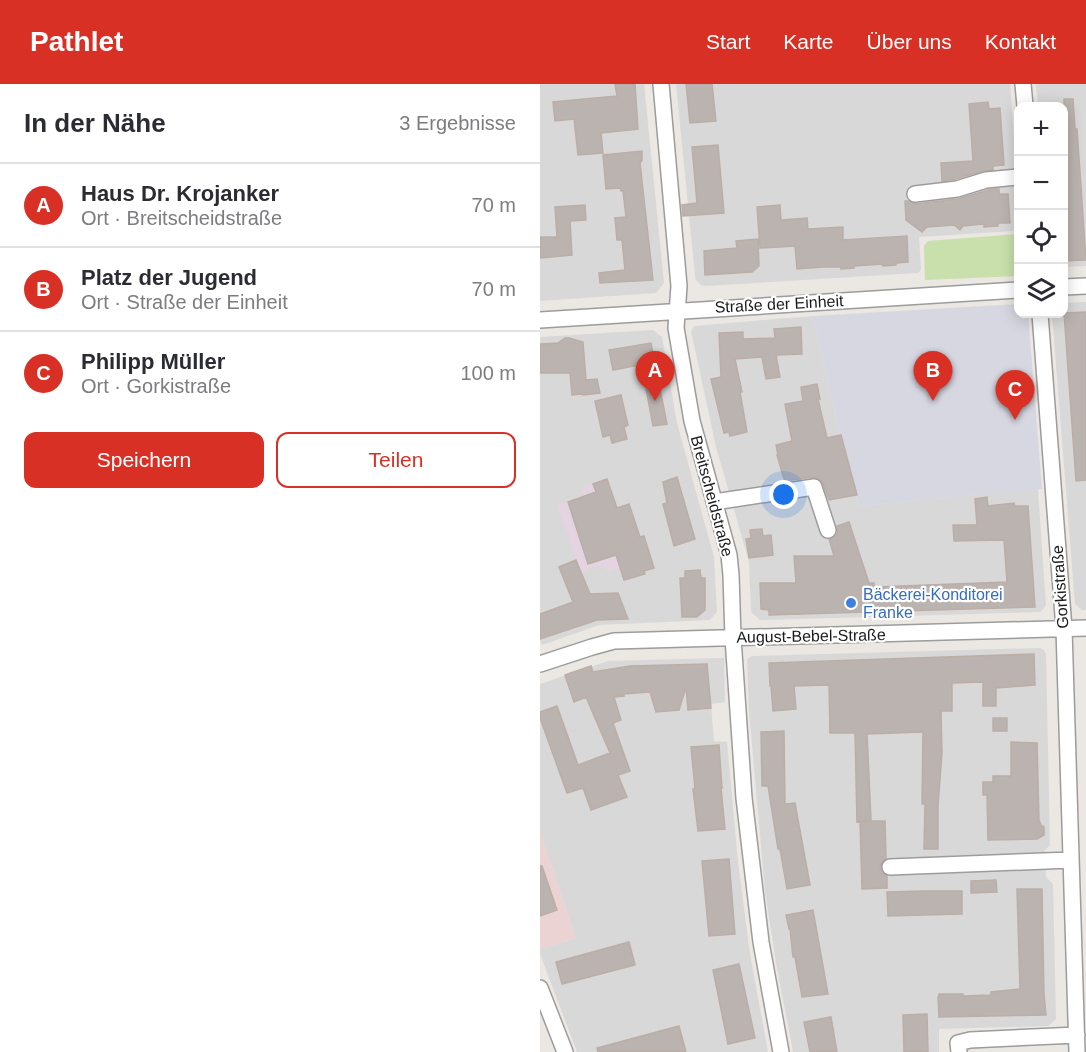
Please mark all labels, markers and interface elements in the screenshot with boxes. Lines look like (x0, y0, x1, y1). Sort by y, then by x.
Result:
text: Pathlet (30, 26, 123, 57)
text: Start (706, 30, 750, 53)
text: Karte (783, 30, 834, 53)
text: Über uns (867, 30, 952, 53)
text: Kontakt (985, 30, 1056, 53)
map controls (1014, 102, 1068, 318)
button: + (1014, 102, 1068, 156)
text: In der Nähe (24, 108, 166, 138)
text: 3 Ergebnisse (399, 112, 516, 134)
button: − (1014, 156, 1068, 210)
text: Haus Dr. Krojanker (81, 181, 279, 206)
text: A (36, 194, 51, 216)
text: 70 m (472, 194, 516, 216)
text: Ort · Breitscheidstraße (81, 207, 282, 229)
button: locate (1014, 210, 1068, 264)
button: layers (1014, 264, 1068, 318)
text: Platz der Jugend (81, 265, 257, 290)
text: B (36, 278, 51, 300)
text: 70 m (472, 278, 516, 300)
text: Ort · Straße der Einheit (81, 291, 288, 313)
street label: Straße der Einheit (714, 292, 844, 316)
text: Philipp Müller (81, 349, 225, 374)
pin: A (636, 352, 674, 401)
pin: B (914, 352, 952, 401)
text: C (36, 362, 51, 384)
text: 100 m (460, 362, 516, 384)
pin: C (996, 370, 1034, 420)
text: Ort · Gorkistraße (81, 375, 231, 397)
button: Speichern (24, 432, 264, 488)
button: Teilen (276, 432, 516, 488)
street label: Breitscheidstraße (688, 434, 736, 558)
your location (769, 480, 798, 509)
street label: Gorkistraße (1049, 545, 1071, 629)
place label: Bäckerei-Konditorei Franke (863, 586, 1003, 621)
marker: Bäckerei-Konditorei Franke (844, 596, 858, 610)
street label: August-Bebel-Straße (736, 626, 886, 646)

